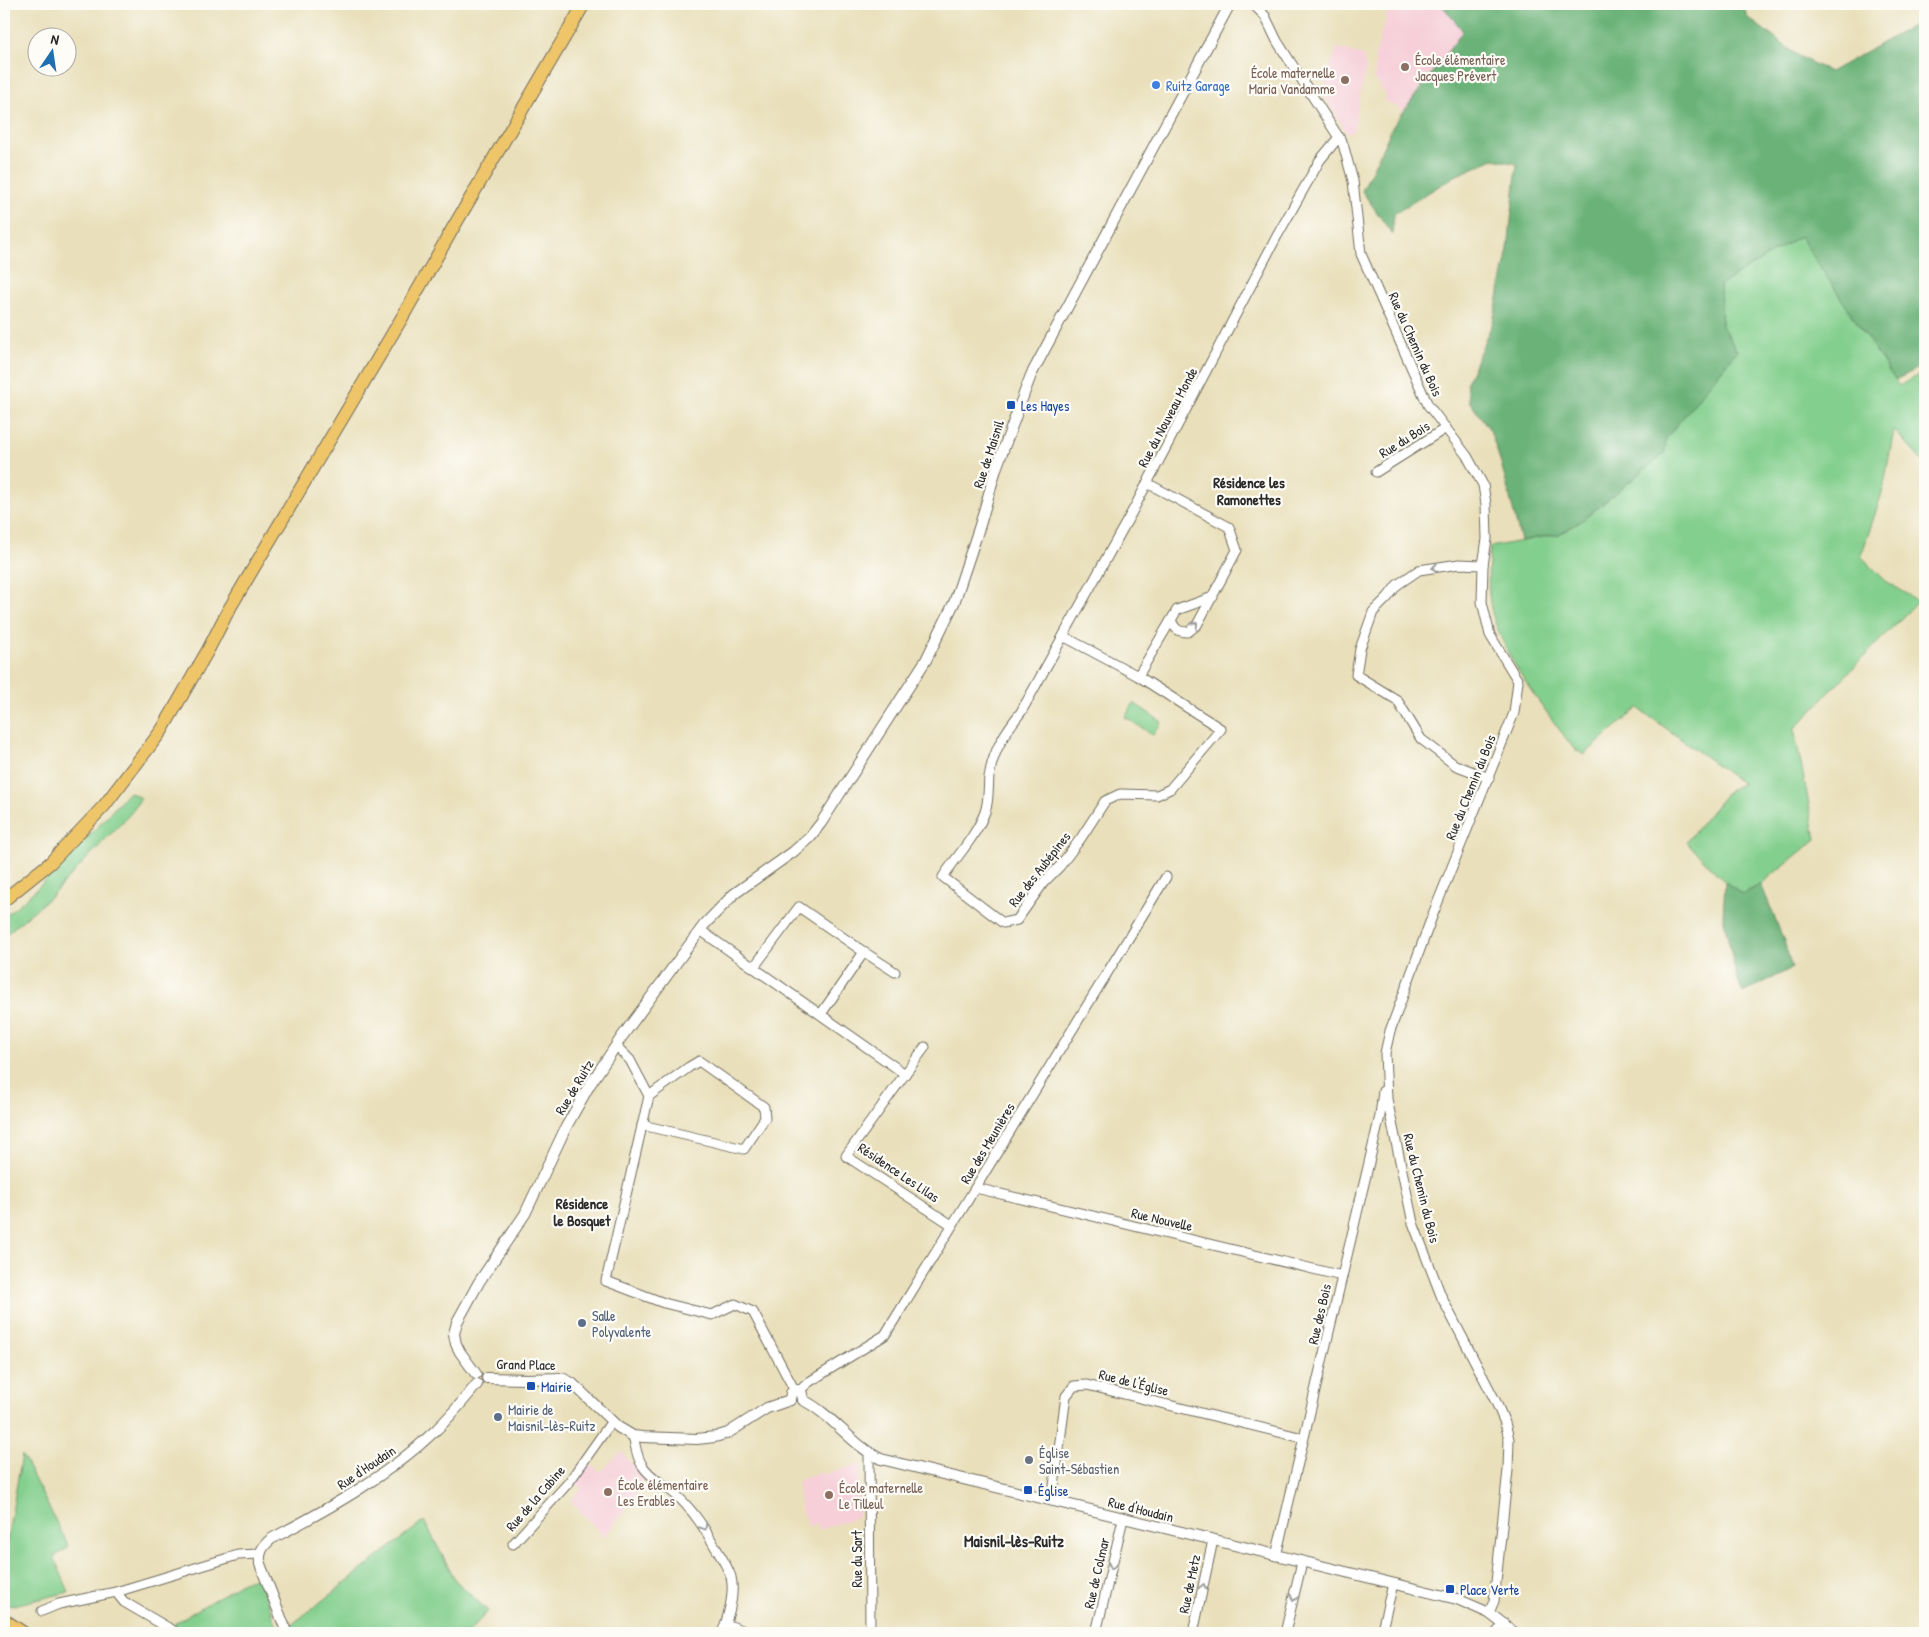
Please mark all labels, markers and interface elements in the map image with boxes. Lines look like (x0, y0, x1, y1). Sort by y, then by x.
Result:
north arrow (28, 28, 78, 78)
text: N (49, 29, 61, 49)
place label: École élémentaire Jacques Prévert (1415, 50, 1506, 86)
marker: École élémentaire Jacques Prévert (1399, 61, 1411, 73)
place label: École maternelle Maria Vandamme (1249, 63, 1335, 98)
marker: École maternelle Maria Vandamme (1339, 74, 1351, 86)
place label: Ruitz Garage (1166, 76, 1230, 96)
marker: Ruitz Garage (1150, 79, 1162, 91)
street label: Rue du Chemin du Bois (1385, 289, 1447, 399)
street label: Rue du Nouveau Monde (1133, 363, 1202, 470)
place label: Les Hayes (1021, 396, 1069, 416)
marker: Les Hayes (1005, 399, 1017, 411)
street label: Rue du Bois (1375, 416, 1433, 462)
street label: Rue de Maisnil (968, 417, 1008, 490)
district label: Résidence les Ramonettes (1213, 472, 1285, 510)
one-way arrow (1430, 562, 1438, 573)
one-way arrow (1189, 621, 1198, 630)
street label: Rue du Chemin du Bois (1440, 732, 1500, 842)
street label: Rue des Aubépines (1004, 827, 1075, 911)
street label: Rue de Ruitz (550, 1056, 598, 1118)
street label: Rue des Meunières (955, 1099, 1019, 1187)
street label: Rue du Chemin du Bois (1399, 1131, 1445, 1245)
street label: Résidence Les Lilas (855, 1138, 943, 1206)
district label: Résidence le Bosquet (554, 1193, 611, 1232)
street label: Rue Nouvelle (1130, 1203, 1195, 1235)
street label: Rue des Bois (1303, 1282, 1335, 1346)
place label: Salle Polyvalente (592, 1306, 652, 1342)
marker: Salle Polyvalente (576, 1317, 588, 1329)
street label: Grand Place (496, 1354, 556, 1374)
street label: Rue de l'Église (1097, 1364, 1171, 1401)
place label: Mairie (541, 1377, 572, 1396)
marker: Mairie (525, 1380, 537, 1392)
place label: Mairie de Maisnil-lès-Ruitz (508, 1400, 595, 1435)
marker: Mairie de Maisnil-lès-Ruitz (492, 1411, 504, 1423)
street label: Rue d'Houdain (333, 1440, 399, 1494)
place label: Église Saint-Sébastien (1039, 1443, 1119, 1478)
marker: Église Saint-Sébastien (1023, 1454, 1035, 1466)
street label: Rue de la Cabine (501, 1461, 569, 1535)
place label: École élémentaire Les Erables (618, 1475, 709, 1510)
place label: École maternelle Le Tilleul (839, 1478, 923, 1513)
place label: Église (1038, 1481, 1069, 1501)
marker: Église (1022, 1484, 1034, 1496)
marker: École élémentaire Les Erables (602, 1486, 614, 1498)
marker: École maternelle Le Tilleul (823, 1489, 835, 1501)
street label: Rue d'Houdain (1106, 1492, 1176, 1526)
one-way arrow (698, 1521, 707, 1531)
street label: Rue du Sart (847, 1530, 866, 1588)
district label: Maisnil-lès-Ruitz (964, 1530, 1064, 1552)
street label: Rue de Colmar (1079, 1535, 1114, 1610)
street label: Rue de Metz (1173, 1553, 1205, 1615)
one-way arrow (1107, 1562, 1118, 1571)
place label: Place Verte (1460, 1580, 1520, 1599)
one-way arrow (1197, 1582, 1207, 1591)
marker: Place Verte (1444, 1583, 1456, 1595)
one-way arrow (1289, 1593, 1300, 1602)

